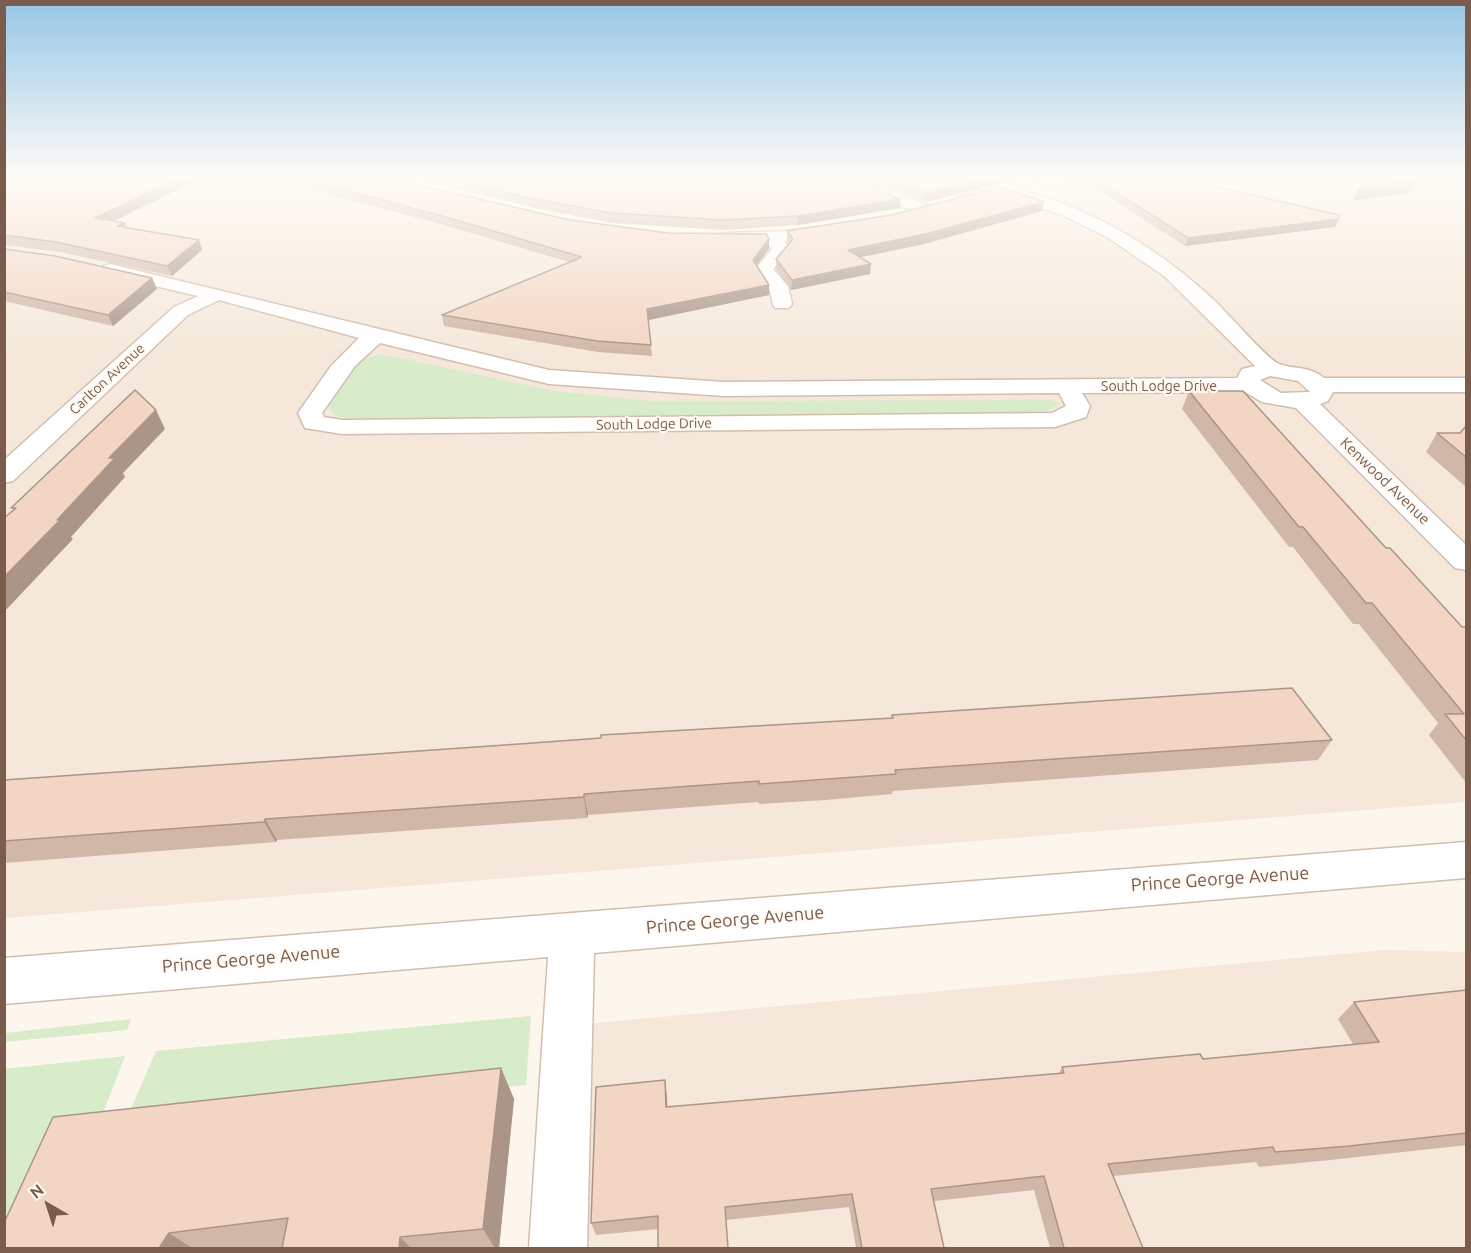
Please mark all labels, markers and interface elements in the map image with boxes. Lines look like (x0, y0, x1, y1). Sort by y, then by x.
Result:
street label: Carlton Avenue (66, 340, 148, 418)
street label: South Lodge Drive (1101, 378, 1217, 394)
street label: South Lodge Drive (596, 415, 712, 433)
street label: Kenwood Avenue (1336, 434, 1434, 528)
street label: Prince George Avenue (1130, 862, 1310, 896)
street label: Prince George Avenue (645, 901, 825, 939)
street label: Prince George Avenue (161, 940, 341, 978)
north arrow (18, 1175, 78, 1235)
text: N (26, 1180, 47, 1202)

